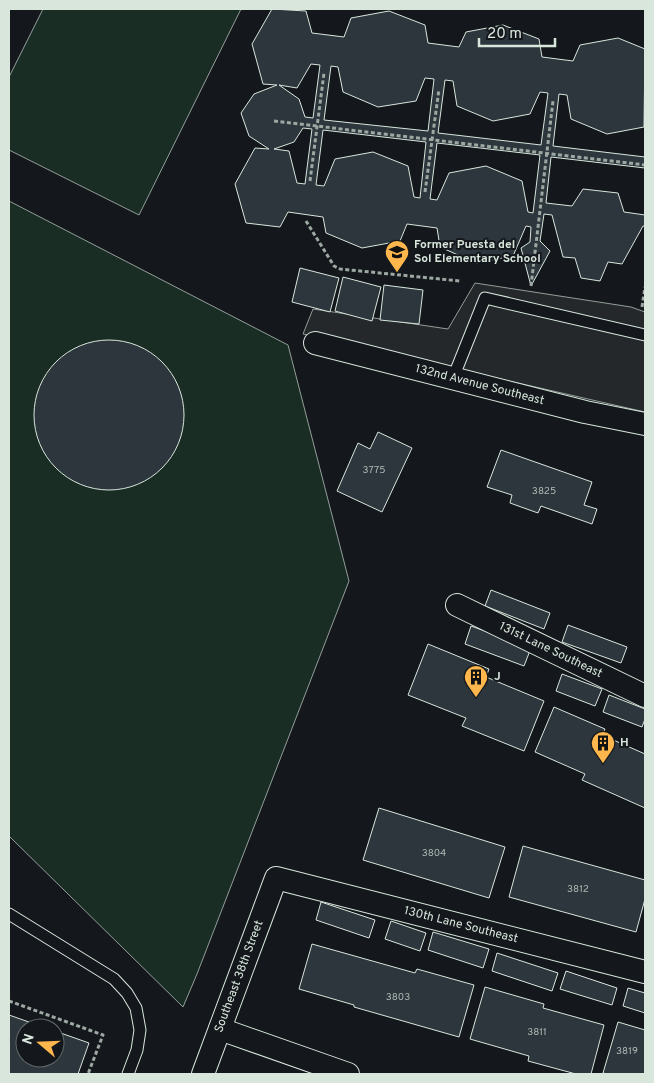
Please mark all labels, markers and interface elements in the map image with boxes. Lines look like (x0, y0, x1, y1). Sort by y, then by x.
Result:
scale bar (479, 15, 555, 47)
text: 20 m (487, 25, 522, 44)
place label: Former Puesta del Sol Elementary School (414, 237, 541, 267)
school or university icon: Former Puesta del Sol Elementary School (384, 239, 410, 273)
street label: 132nd Avenue Southeast (414, 361, 546, 409)
house number: 3775 (363, 464, 385, 477)
house number: 3825 (532, 485, 556, 498)
street label: 131st Lane Southeast (496, 619, 605, 682)
building icon: J (463, 664, 489, 698)
place label: J (494, 669, 501, 685)
building icon: H (590, 730, 616, 764)
place label: H (620, 735, 629, 751)
house number: 3804 (422, 847, 446, 860)
house number: 3812 (567, 883, 589, 896)
street label: 130th Lane Southeast (402, 903, 520, 947)
street label: Southeast 38th Street (211, 918, 268, 1035)
house number: 3803 (386, 991, 410, 1004)
north arrow (15, 1018, 65, 1068)
house number: 3811 (527, 1026, 547, 1039)
text: N (19, 1032, 39, 1047)
house number: 3819 (616, 1045, 638, 1058)

